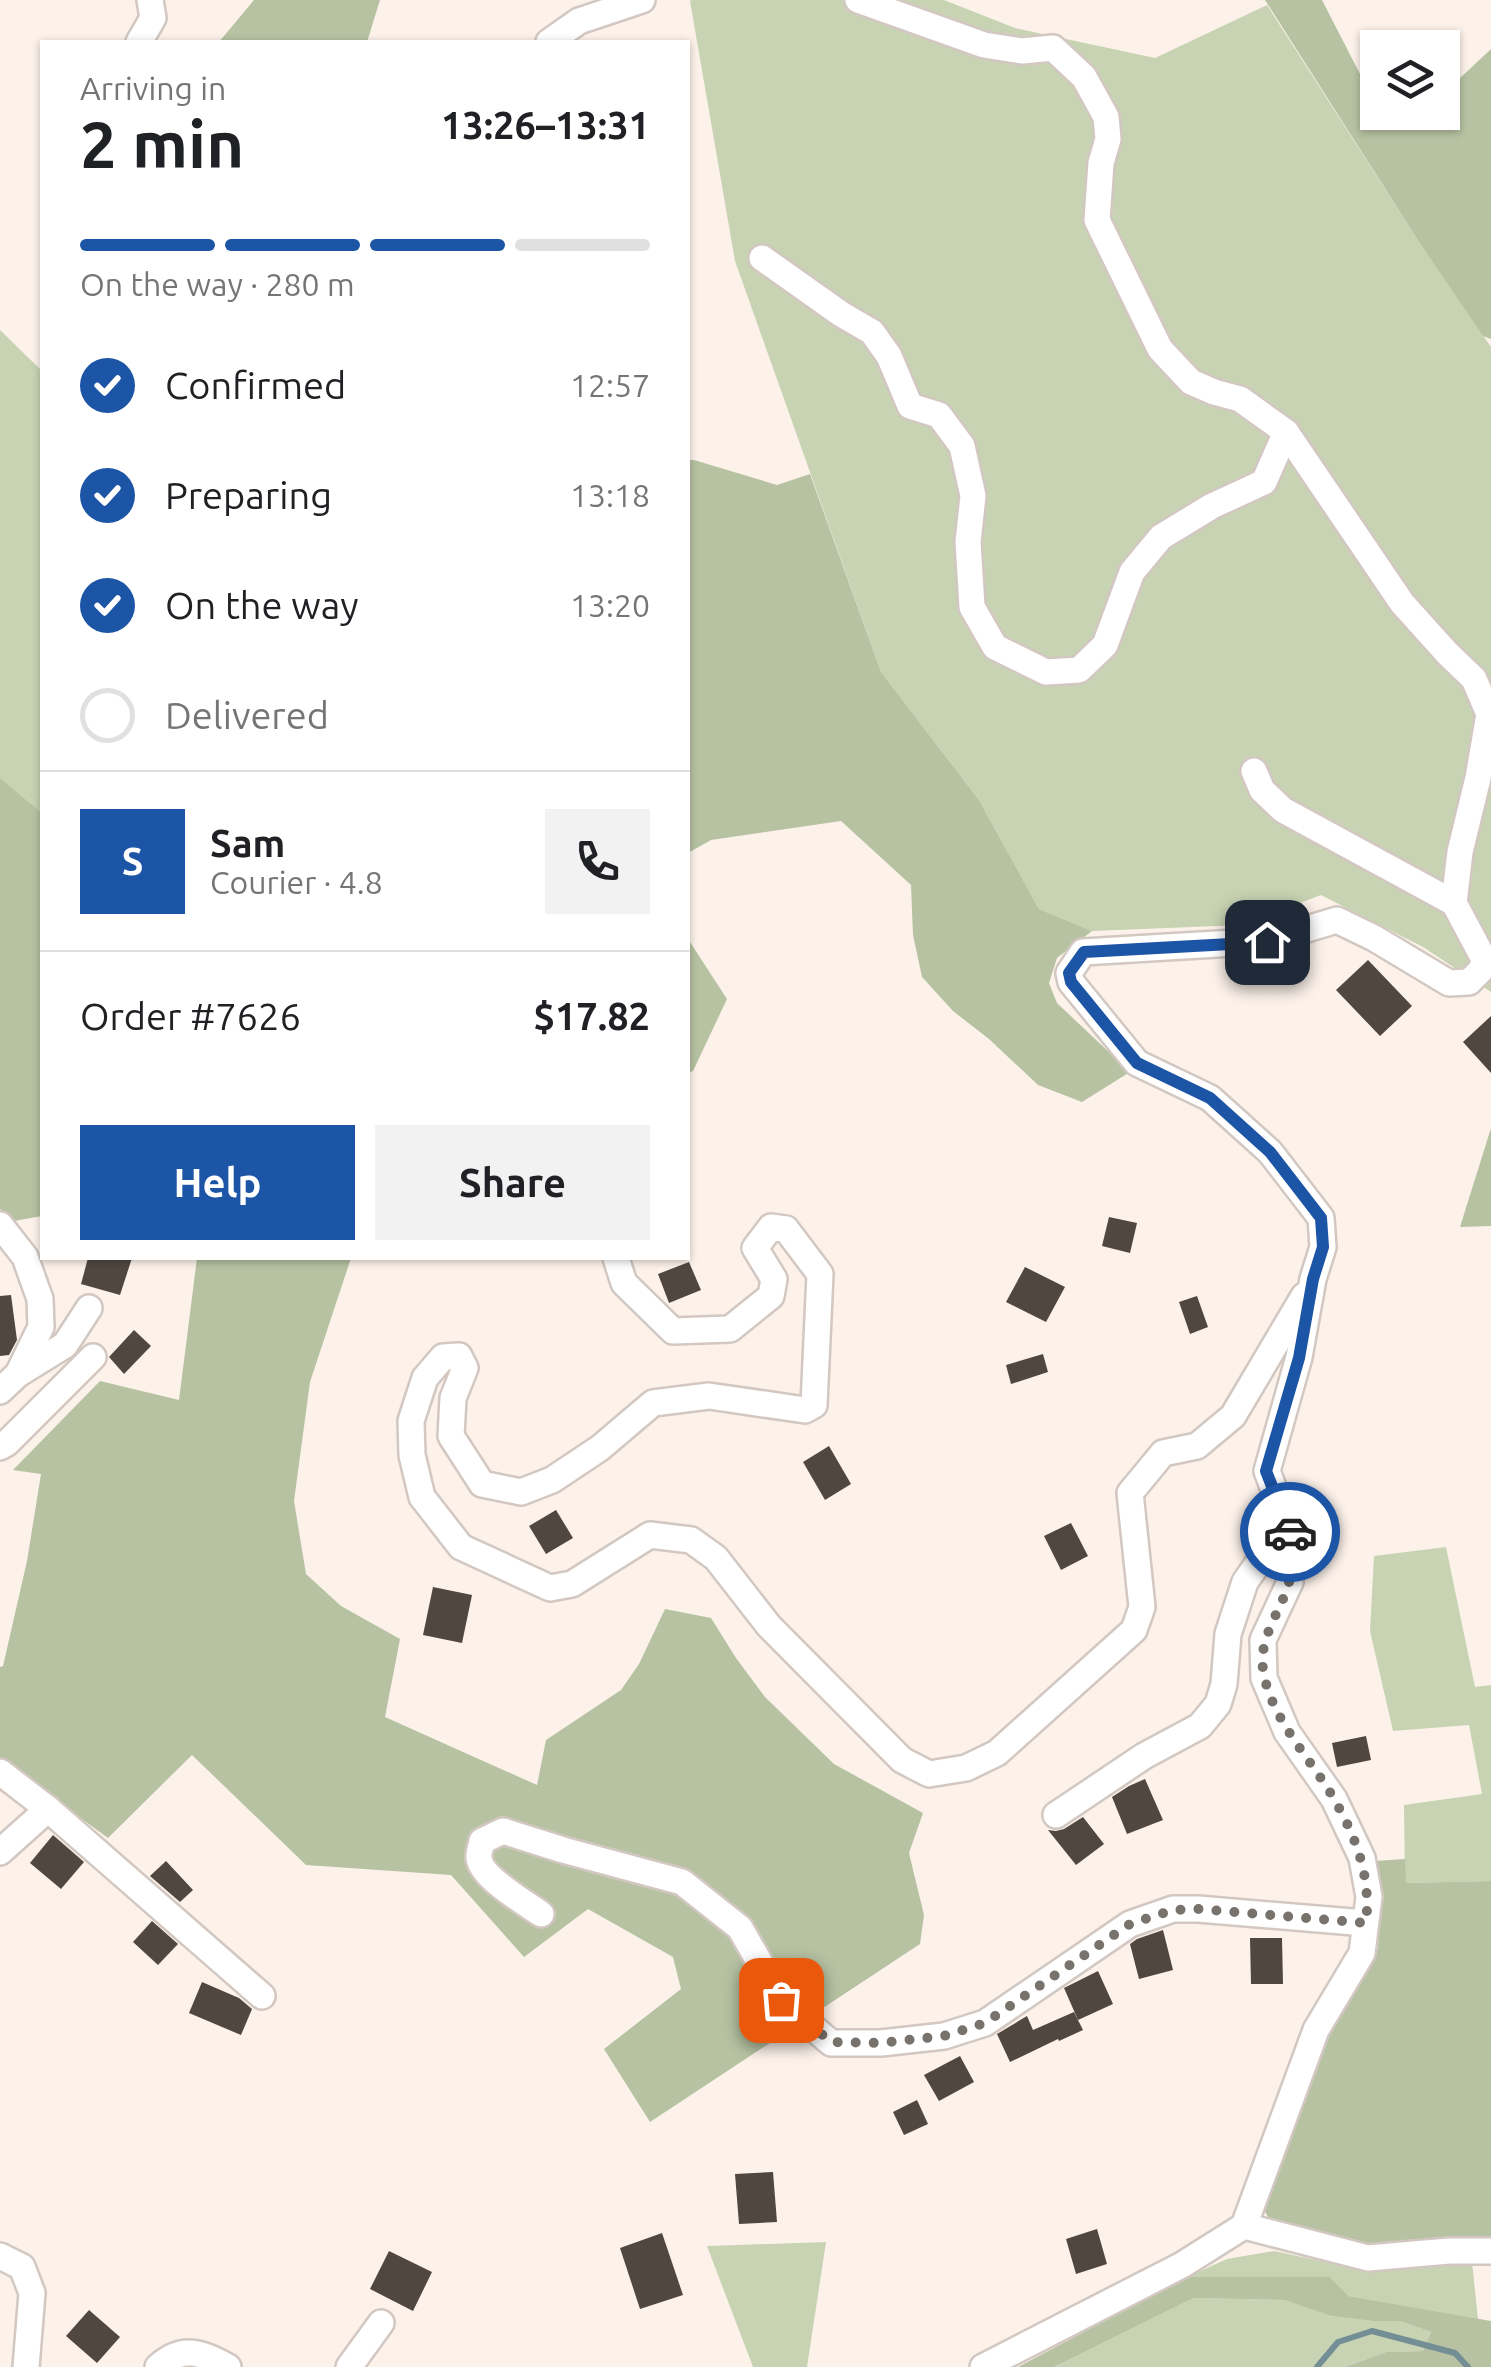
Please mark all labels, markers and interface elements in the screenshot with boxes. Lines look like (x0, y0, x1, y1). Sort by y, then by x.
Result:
map controls (1360, 30, 1460, 130)
button: layers (1360, 30, 1460, 130)
text: Arriving in (80, 70, 226, 106)
text: 13:26–13:31 (441, 104, 650, 146)
text: 2 min (80, 107, 244, 180)
text: On the way · 280 m (80, 266, 355, 302)
icon: check (80, 358, 135, 413)
text: Confirmed (165, 364, 346, 406)
text: 12:57 (570, 367, 650, 403)
icon: check (80, 468, 135, 523)
text: Preparing (165, 474, 332, 516)
text: 13:18 (570, 477, 650, 513)
icon: check (80, 578, 135, 633)
text: On the way (165, 584, 358, 626)
text: 13:20 (570, 587, 650, 623)
text: Delivered (165, 694, 329, 736)
button: phone (545, 809, 650, 914)
text: Sam (210, 822, 285, 864)
text: S (122, 840, 143, 882)
text: Courier · 4.8 (210, 864, 383, 900)
pin (1225, 900, 1310, 985)
icon: home (1240, 915, 1295, 970)
text: Order #7626 (80, 995, 301, 1037)
text: $17.82 (533, 995, 650, 1037)
button: Help (80, 1125, 355, 1240)
button: Share (375, 1125, 650, 1240)
courier (1240, 1482, 1340, 1582)
icon: car (1263, 1505, 1318, 1560)
pin (739, 1958, 824, 2043)
icon: bag (754, 1973, 809, 2028)

